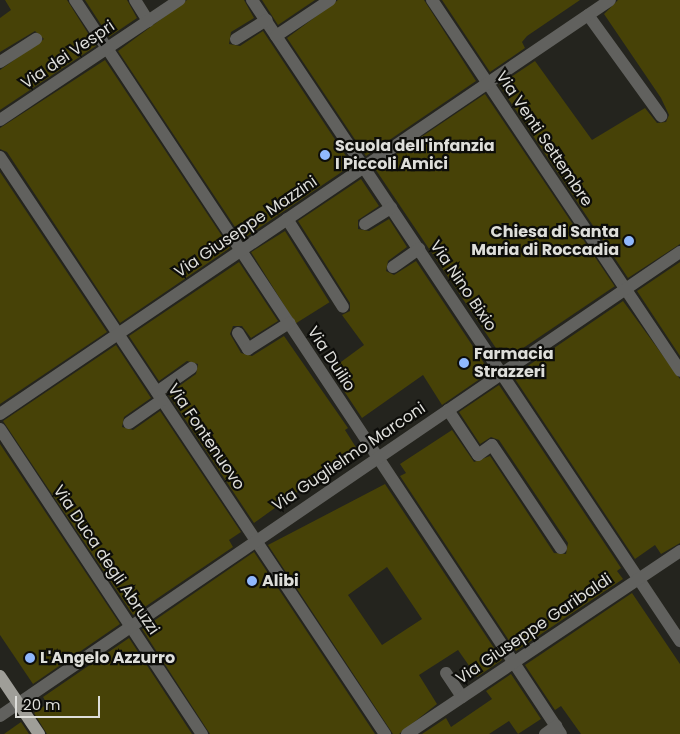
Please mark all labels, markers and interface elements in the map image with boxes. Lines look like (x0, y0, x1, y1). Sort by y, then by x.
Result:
street label: Via dei Vespri (18, 17, 118, 93)
street label: Via Venti Settembre (492, 68, 596, 210)
place label: Scuola dell'infanzia I Piccoli Amici (335, 136, 495, 174)
marker: Scuola dell'infanzia I Piccoli Amici (319, 149, 331, 161)
street label: Via Giuseppe Mazzini (171, 172, 321, 282)
place label: Chiesa di Santa Maria di Roccadia (471, 222, 619, 260)
marker: Chiesa di Santa Maria di Roccadia (623, 235, 635, 247)
street label: Via Nino Bixio (426, 237, 500, 335)
street label: Via Duilio (303, 323, 359, 395)
place label: Farmacia Strazzeri (474, 344, 554, 382)
marker: Farmacia Strazzeri (458, 357, 470, 369)
street label: Via Fontenuovo (163, 380, 249, 494)
street label: Via Guglielmo Marconi (269, 399, 429, 515)
street label: Via Duca degli Abruzzi (49, 482, 163, 638)
street label: Via Giuseppe Garibaldi (452, 570, 616, 688)
place label: Alibi (262, 571, 299, 591)
marker: Alibi (246, 575, 258, 587)
place label: L'Angelo Azzurro (40, 648, 175, 668)
marker: L'Angelo Azzurro (24, 652, 36, 664)
scale bar (18, 686, 102, 718)
text: 20 m (23, 694, 61, 715)

